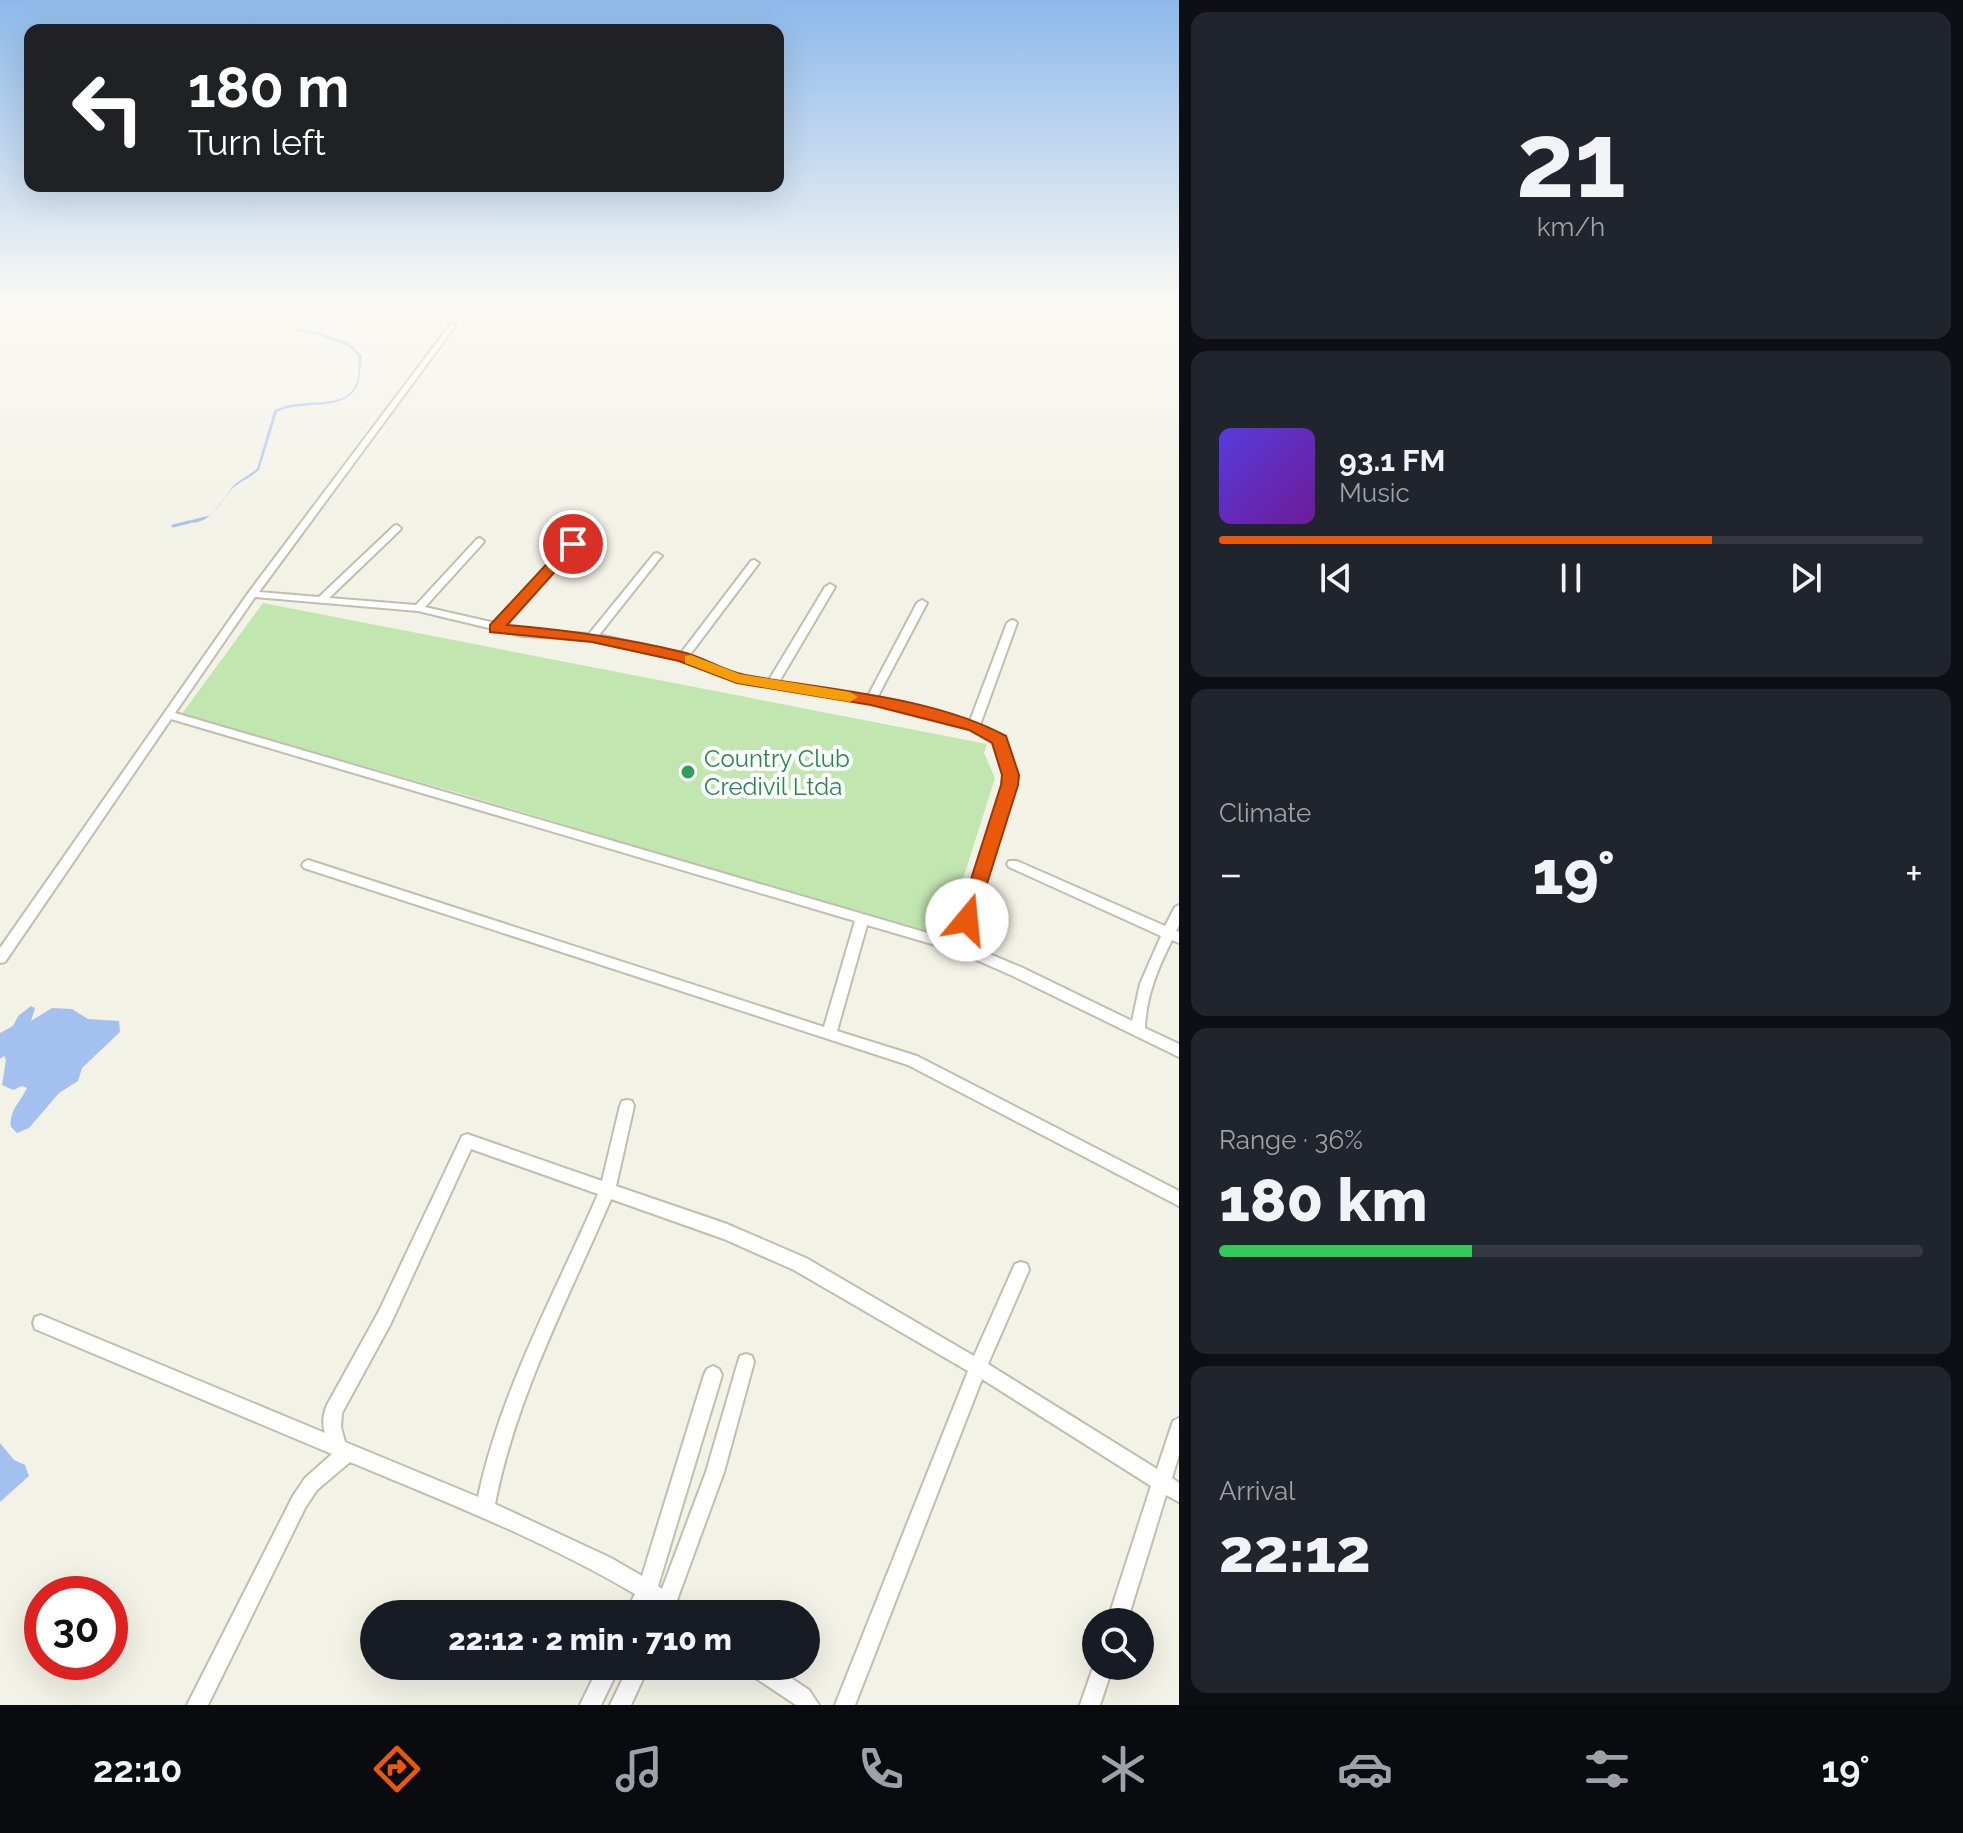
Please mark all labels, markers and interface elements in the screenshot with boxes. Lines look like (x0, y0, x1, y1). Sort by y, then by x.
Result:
text: 180 m (188, 54, 349, 120)
icon: left (56, 56, 160, 160)
text: 21 (1516, 99, 1626, 221)
text: Turn left (188, 121, 326, 163)
text: km/h (1537, 212, 1605, 242)
text: 93.1 FM (1339, 443, 1445, 478)
text: Music (1339, 478, 1410, 508)
pin (539, 510, 607, 578)
icon: arrive (551, 522, 595, 566)
icon: previous (1314, 556, 1358, 600)
icon: pause (1549, 556, 1593, 600)
icon: next (1784, 556, 1828, 600)
place label: Country Club Credivil Ltda (704, 744, 850, 801)
marker: Country Club Credivil Ltda (679, 763, 697, 781)
text: Climate (1219, 798, 1311, 828)
text: 19° (1533, 838, 1615, 908)
text: − (1219, 848, 1243, 899)
text: + (1905, 848, 1923, 899)
position arrow (925, 878, 1009, 962)
text: Range · 36% (1219, 1125, 1363, 1155)
text: 180 km (1219, 1165, 1428, 1235)
text: Arrival (1219, 1476, 1295, 1506)
text: 22:12 (1219, 1516, 1371, 1586)
speed limit sign: 30 (24, 1576, 128, 1680)
map controls (1082, 1608, 1154, 1680)
button: search (1082, 1608, 1154, 1680)
text: 22:12 · 2 min · 710 m (448, 1622, 732, 1657)
icon: directions (369, 1741, 425, 1797)
icon: music (611, 1741, 667, 1797)
icon: phone (853, 1741, 909, 1797)
icon: climate (1095, 1741, 1151, 1797)
icon: car (1337, 1741, 1393, 1797)
icon: filters (1579, 1741, 1635, 1797)
text: 22:10 (93, 1748, 182, 1790)
text: 19° (1822, 1748, 1870, 1790)

